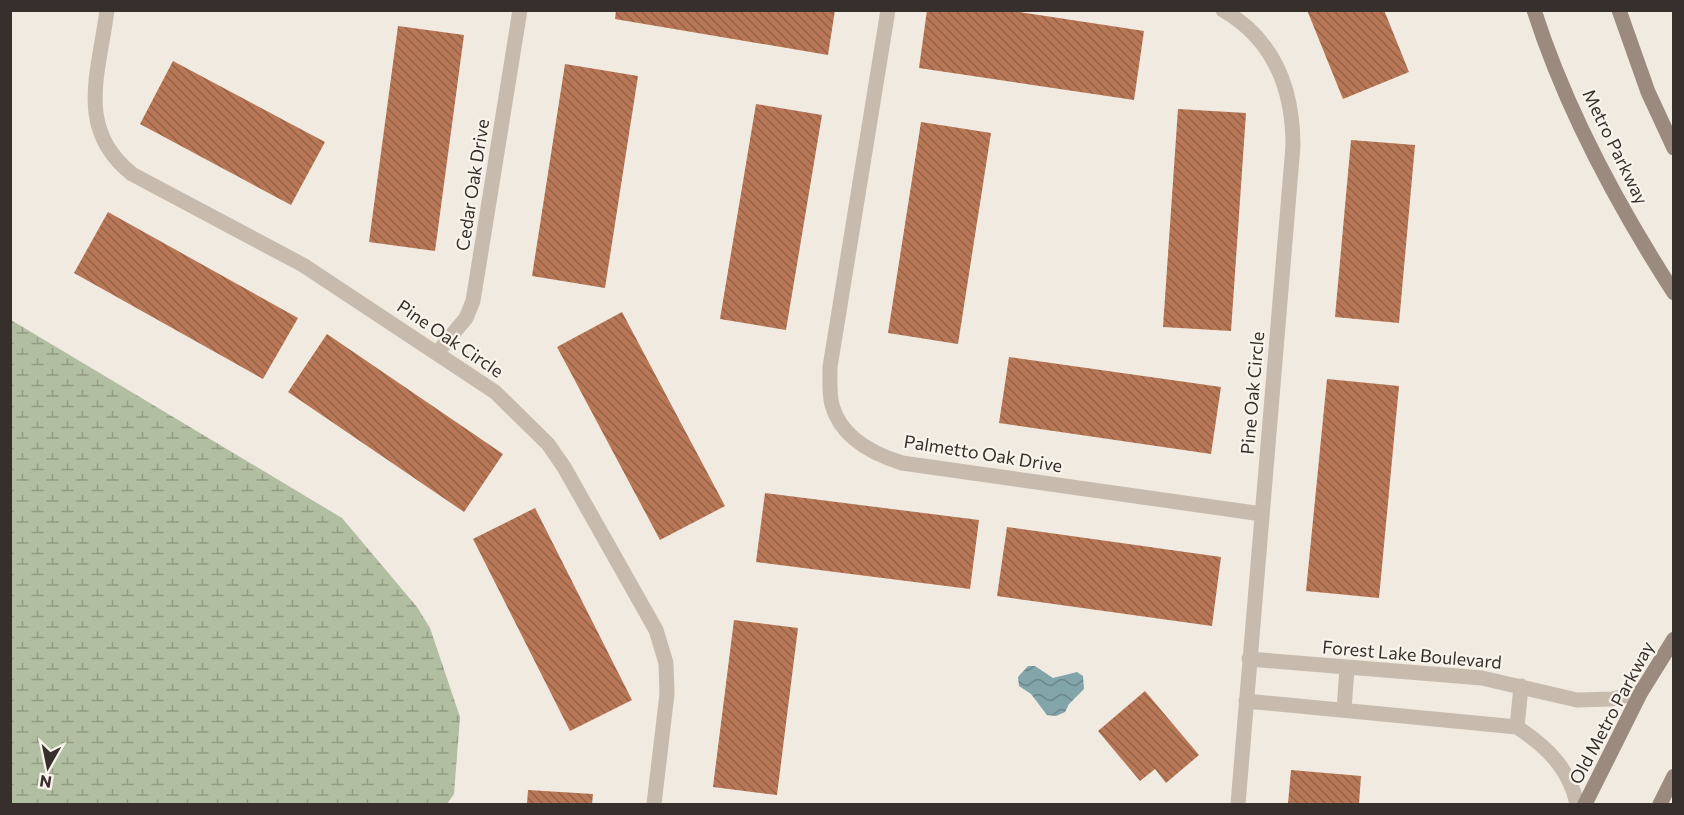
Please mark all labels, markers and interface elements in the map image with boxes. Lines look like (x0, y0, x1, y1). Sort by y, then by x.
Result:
street label: Metro Parkway (1579, 85, 1653, 208)
street label: Cedar Oak Drive (451, 117, 493, 252)
street label: Pine Oak Circle (393, 295, 508, 382)
street label: Pine Oak Circle (1236, 331, 1268, 455)
street label: Palmetto Oak Drive (902, 430, 1064, 476)
street label: Forest Lake Boulevard (1321, 635, 1503, 673)
street label: Old Metro Parkway (1564, 637, 1658, 788)
north arrow (18, 737, 78, 797)
text: N (38, 772, 53, 793)

